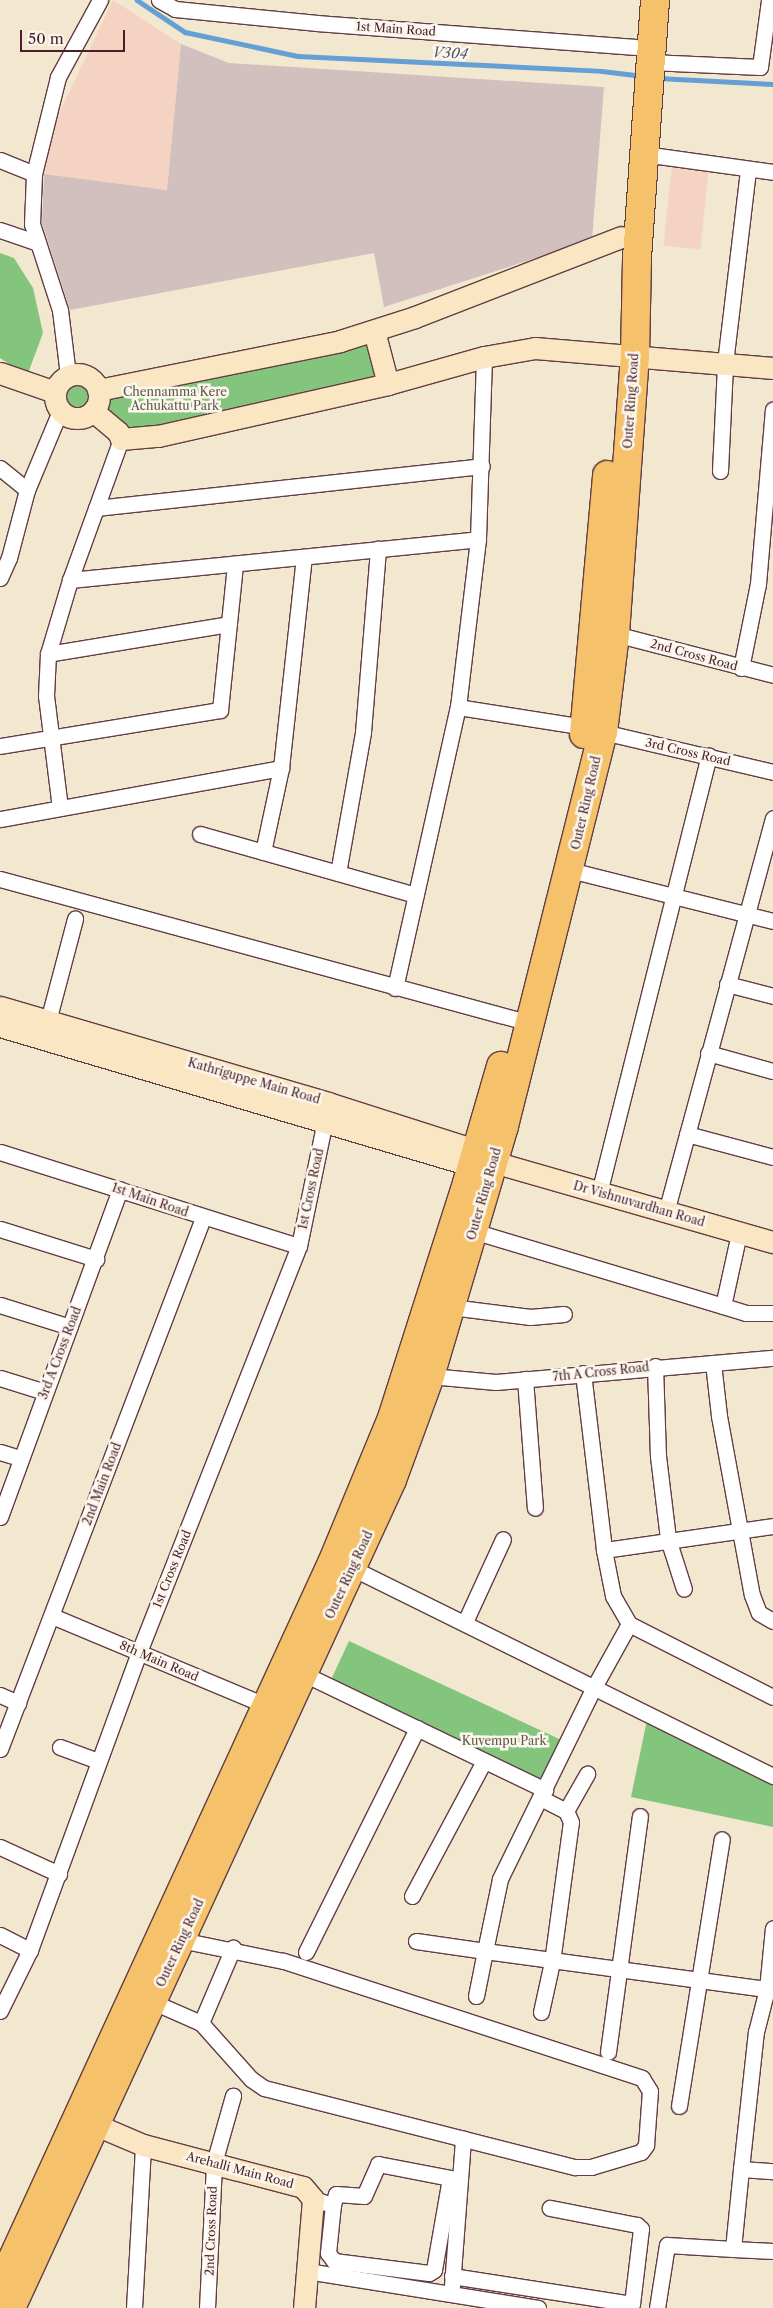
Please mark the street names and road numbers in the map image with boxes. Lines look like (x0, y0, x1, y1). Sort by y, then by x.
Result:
street label: 1st Main Road (356, 19, 436, 39)
street label: Outer Ring Road (620, 353, 642, 449)
street label: 2nd Cross Road (649, 636, 739, 674)
street label: 3rd Cross Road (644, 735, 732, 769)
street label: Outer Ring Road (568, 755, 604, 851)
street label: Kathriguppe Main Road (186, 1055, 322, 1107)
street label: Outer Ring Road (464, 1146, 504, 1242)
street label: 1st Cross Road (295, 1147, 327, 1231)
street label: Dr Vishnuvardhan Road (571, 1178, 707, 1230)
street label: 1st Main Road (110, 1180, 190, 1220)
street label: 3rd A Cross Road (36, 1304, 84, 1402)
street label: 7th A Cross Road (552, 1360, 650, 1384)
street label: 2nd Main Road (80, 1441, 124, 1527)
street label: 1st Cross Road (150, 1528, 194, 1610)
street label: Outer Ring Road (322, 1529, 376, 1621)
street label: 8th Main Road (117, 1638, 201, 1684)
street label: Outer Ring Road (153, 1897, 207, 1989)
street label: Arehalli Main Road (185, 2149, 295, 2191)
street label: 2nd Cross Road (202, 2186, 220, 2276)

